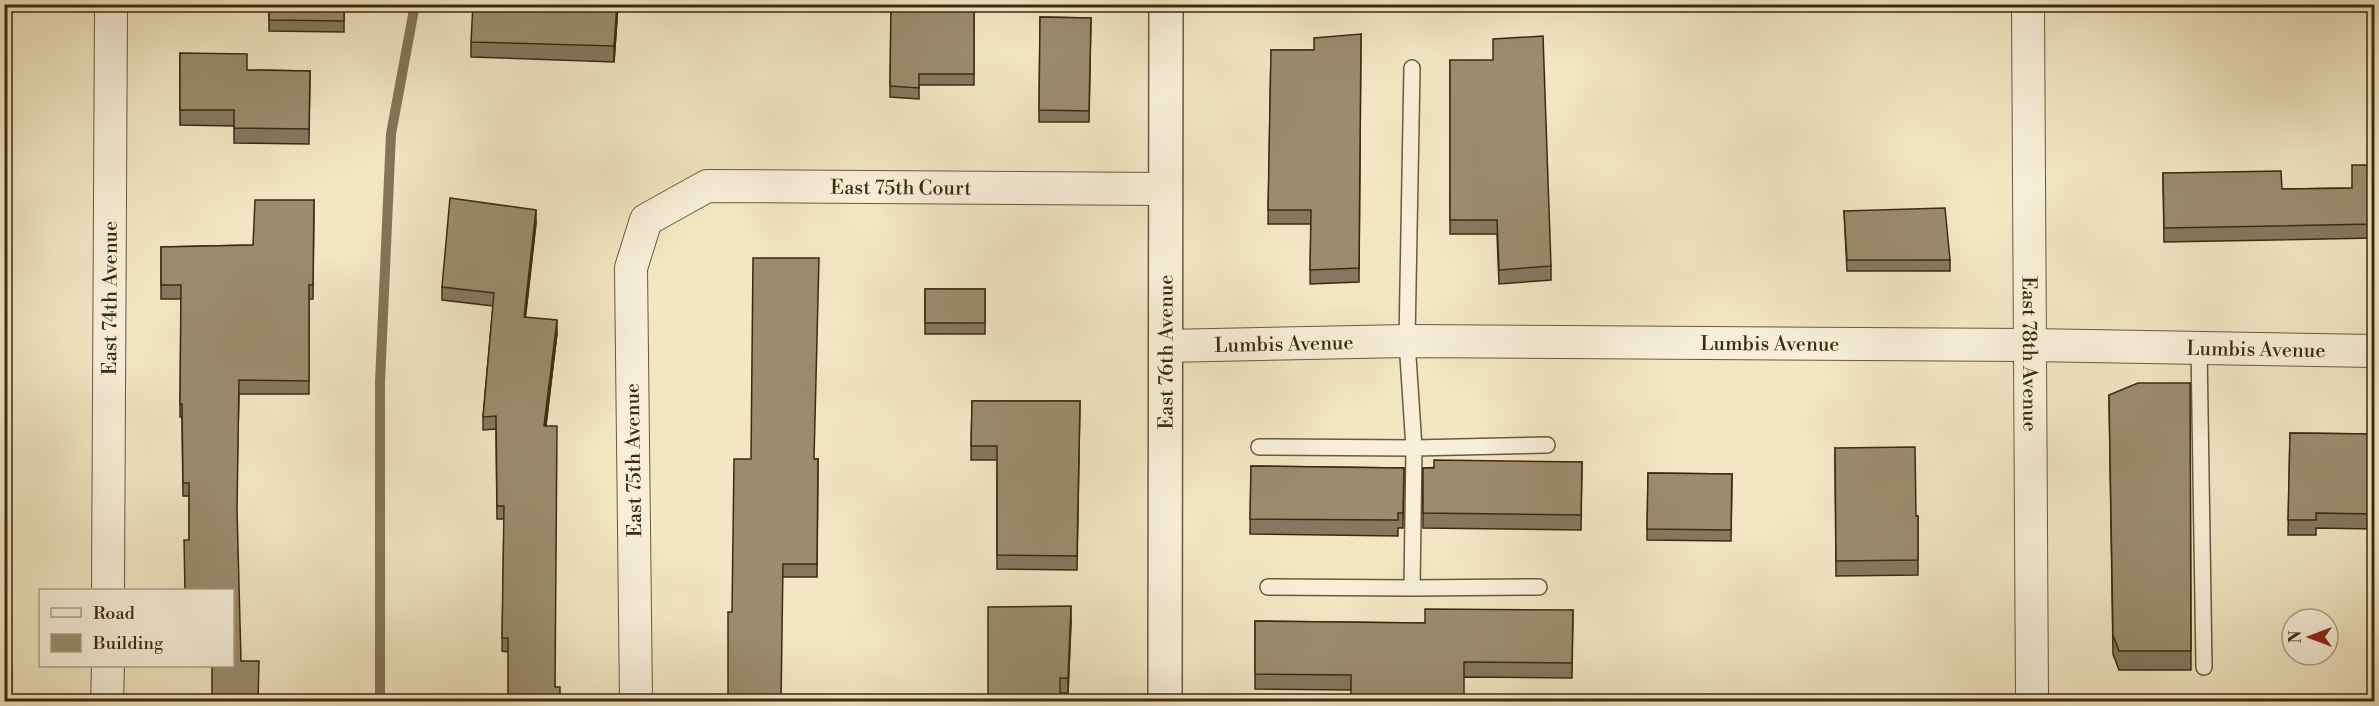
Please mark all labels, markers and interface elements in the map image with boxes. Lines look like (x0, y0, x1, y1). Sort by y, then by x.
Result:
street label: East 75th Court (830, 176, 971, 202)
street label: East 74th Avenue (98, 221, 124, 375)
street label: East 76th Avenue (1154, 274, 1180, 430)
street label: East 78th Avenue (2016, 276, 2041, 432)
street label: Lumbis Avenue (1214, 331, 1354, 359)
street label: Lumbis Avenue (1700, 332, 1840, 358)
street label: Lumbis Avenue (2186, 337, 2326, 364)
street label: East 75th Avenue (621, 383, 648, 537)
legend (39, 589, 234, 667)
text: Road (93, 602, 136, 625)
north arrow (2280, 607, 2340, 667)
text: N (2286, 630, 2306, 643)
text: Building (92, 632, 164, 655)

